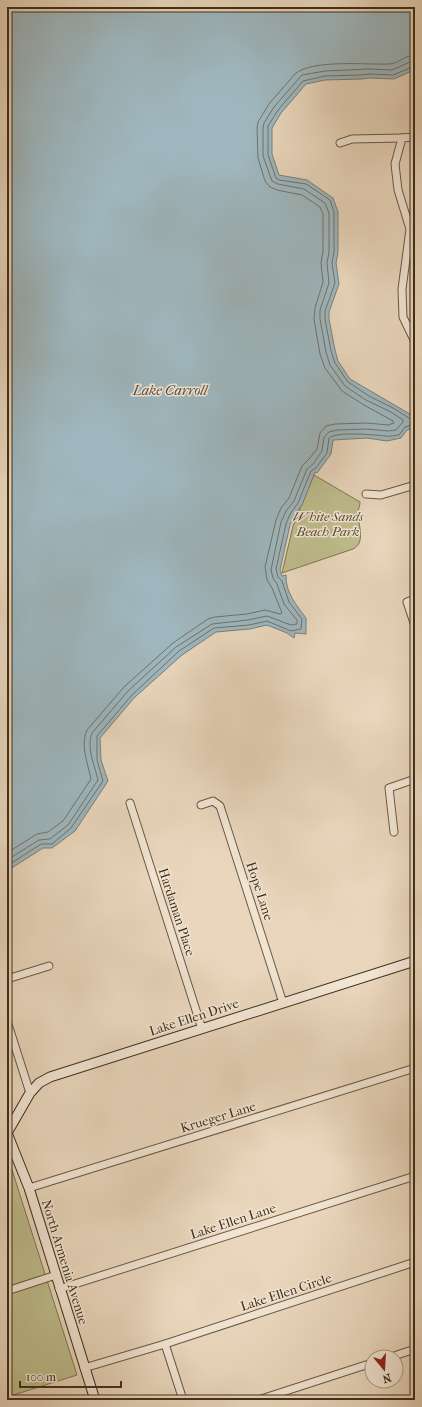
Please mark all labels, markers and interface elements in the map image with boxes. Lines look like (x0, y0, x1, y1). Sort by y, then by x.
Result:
water label: Lake Carroll (132, 382, 209, 399)
park label: White Sands Beach Park (293, 509, 364, 539)
street label: Hope Lane (243, 860, 277, 923)
street label: Hardaman Place (156, 866, 198, 958)
street label: Lake Ellen Drive (147, 995, 241, 1039)
street label: Krueger Lane (178, 1098, 258, 1136)
street label: North Armenia Avenue (39, 1198, 91, 1327)
street label: Lake Ellen Lane (188, 1200, 278, 1242)
street label: Lake Ellen Circle (239, 1270, 334, 1314)
north arrow (364, 1349, 404, 1389)
scale bar (20, 1363, 121, 1389)
text: 100 m (26, 1370, 56, 1384)
text: N (380, 1371, 393, 1386)

